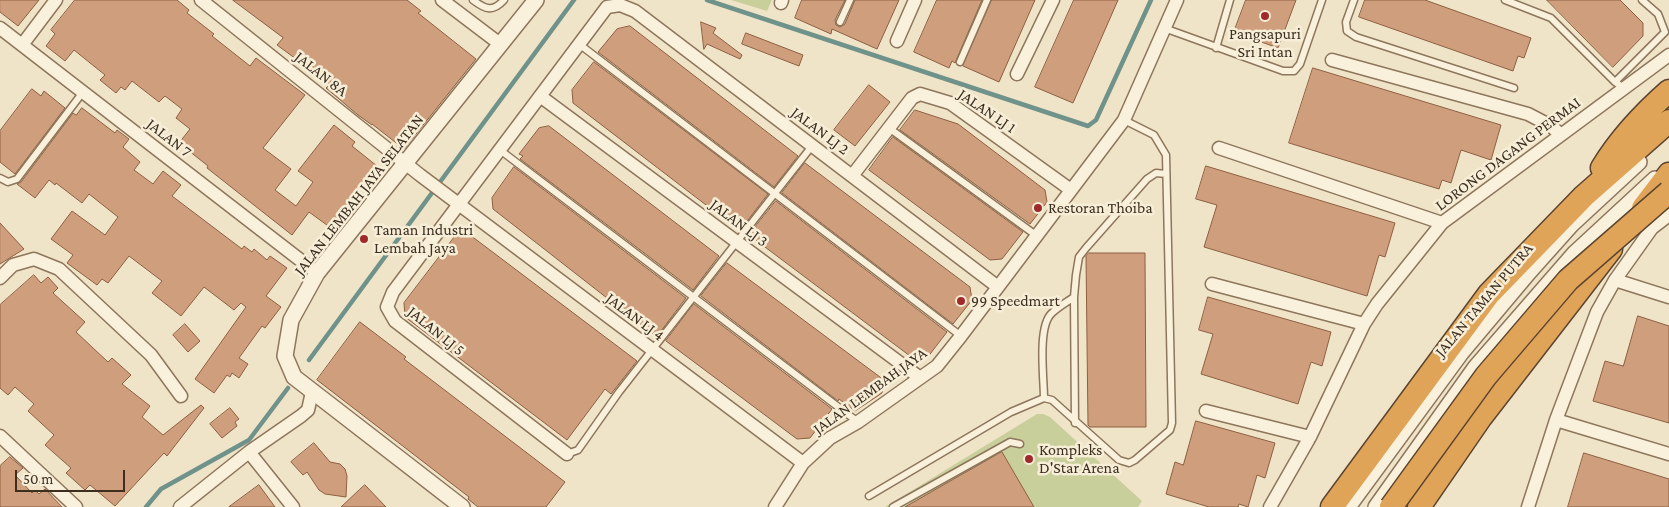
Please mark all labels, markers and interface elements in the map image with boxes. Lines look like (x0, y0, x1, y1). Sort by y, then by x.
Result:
marker: Pangsapuri Sri Intan (1259, 10, 1271, 22)
place label: Pangsapuri Sri Intan (1229, 24, 1301, 62)
street label: JALAN 8A (291, 47, 351, 101)
street label: JALAN LJ 1 (954, 85, 1020, 137)
street label: LORONG DAGANG PERMAI (1432, 93, 1584, 215)
street label: JALAN LJ 2 (787, 103, 853, 159)
street label: JALAN LEMBAH JAYA SELATAN (290, 111, 428, 279)
street label: JALAN 7 (143, 114, 195, 162)
street label: JALAN LJ 3 (706, 195, 772, 251)
place label: Restoran Thoiba (1048, 198, 1153, 218)
marker: Restoran Thoiba (1032, 202, 1044, 214)
place label: Taman Industri Lembah Jaya (374, 220, 473, 258)
marker: Taman Industri Lembah Jaya (358, 233, 370, 245)
street label: JALAN TAMAN PUTRA (1431, 239, 1537, 361)
street label: JALAN LJ 4 (602, 289, 668, 345)
place label: 99 Speedmart (971, 291, 1060, 311)
marker: 99 Speedmart (955, 295, 967, 307)
street label: JALAN LJ 5 (404, 302, 468, 360)
street label: JALAN LEMBAH JAYA (809, 343, 931, 439)
place label: Kompleks D'Star Arena (1039, 440, 1120, 478)
marker: Kompleks D'Star Arena (1023, 453, 1035, 465)
scale bar (18, 460, 128, 492)
text: 50 m (23, 471, 53, 487)

